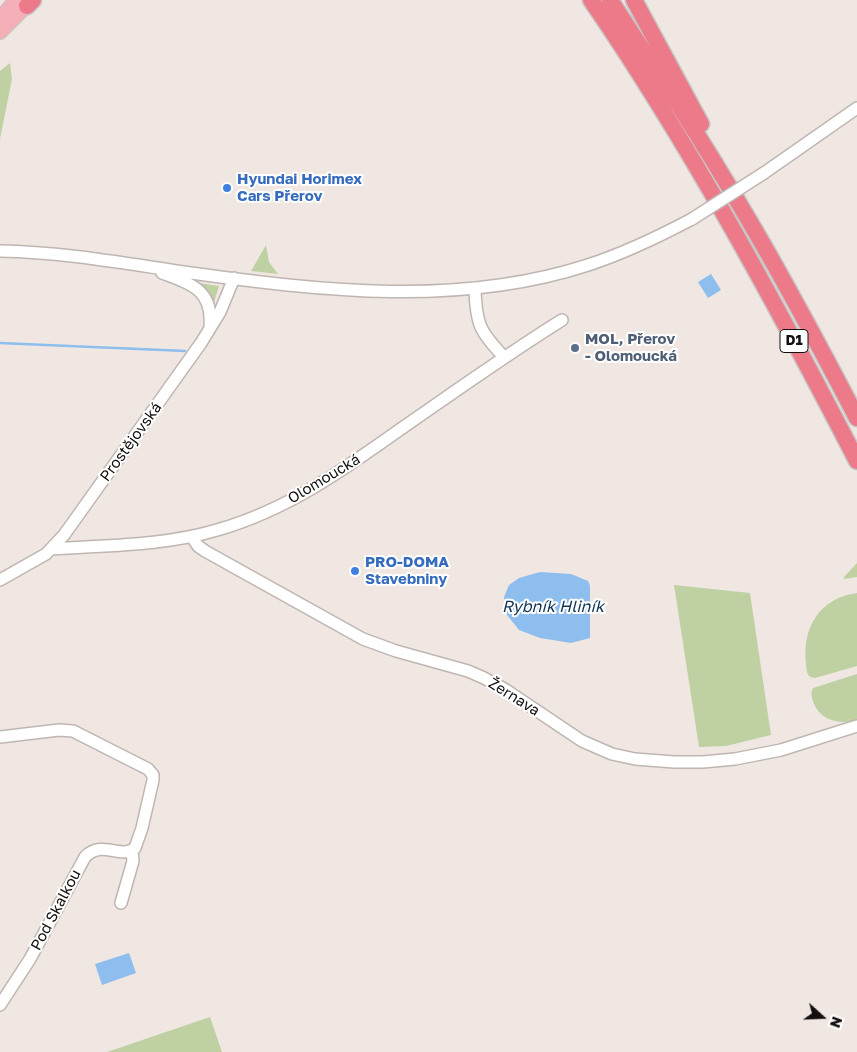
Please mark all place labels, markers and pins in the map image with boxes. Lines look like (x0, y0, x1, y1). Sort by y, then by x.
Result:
place label: Hyundai Horimex Cars Přerov (237, 170, 362, 205)
marker: Hyundai Horimex Cars Přerov (221, 182, 233, 194)
place label: MOL, Přerov - Olomoucká (585, 330, 677, 365)
marker: MOL, Přerov - Olomoucká (569, 342, 581, 354)
place label: PRO-DOMA Stavebniny (365, 553, 449, 588)
marker: PRO-DOMA Stavebniny (349, 565, 361, 577)

